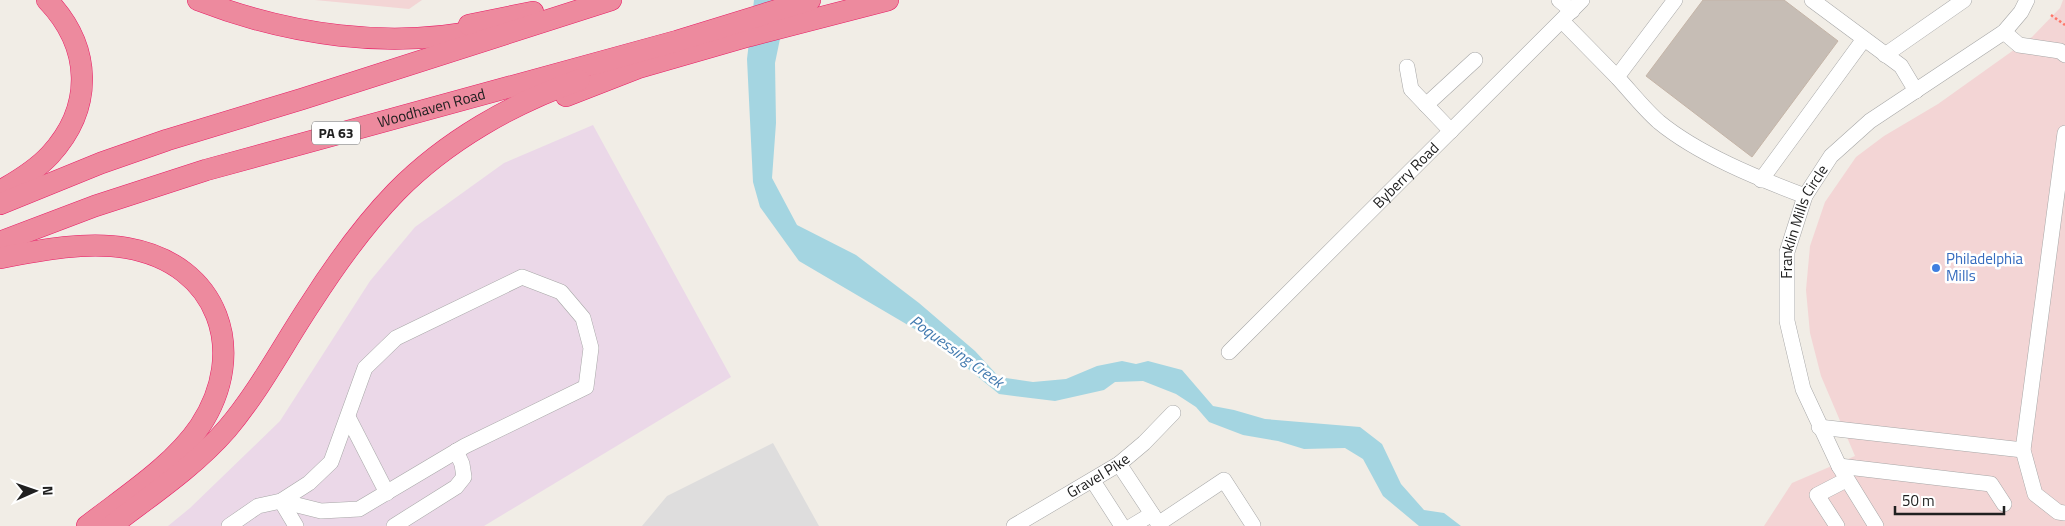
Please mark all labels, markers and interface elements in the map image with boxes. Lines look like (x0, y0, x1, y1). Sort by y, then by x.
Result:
street label: Woodhaven Road (375, 82, 488, 134)
road number: PA 63 (312, 122, 360, 144)
street label: Byberry Road (1367, 137, 1444, 213)
street label: Franklin Mills Circle (1775, 160, 1833, 279)
place label: Philadelphia Mills (1946, 247, 2023, 287)
marker: Philadelphia Mills (1930, 262, 1942, 274)
water label: Poquessing Creek (905, 309, 1010, 394)
street label: Gravel Pike (1062, 448, 1135, 503)
north arrow (10, 466, 60, 516)
scale bar (1895, 484, 2004, 516)
text: N (38, 485, 59, 496)
text: 50 m (1902, 489, 1935, 512)

